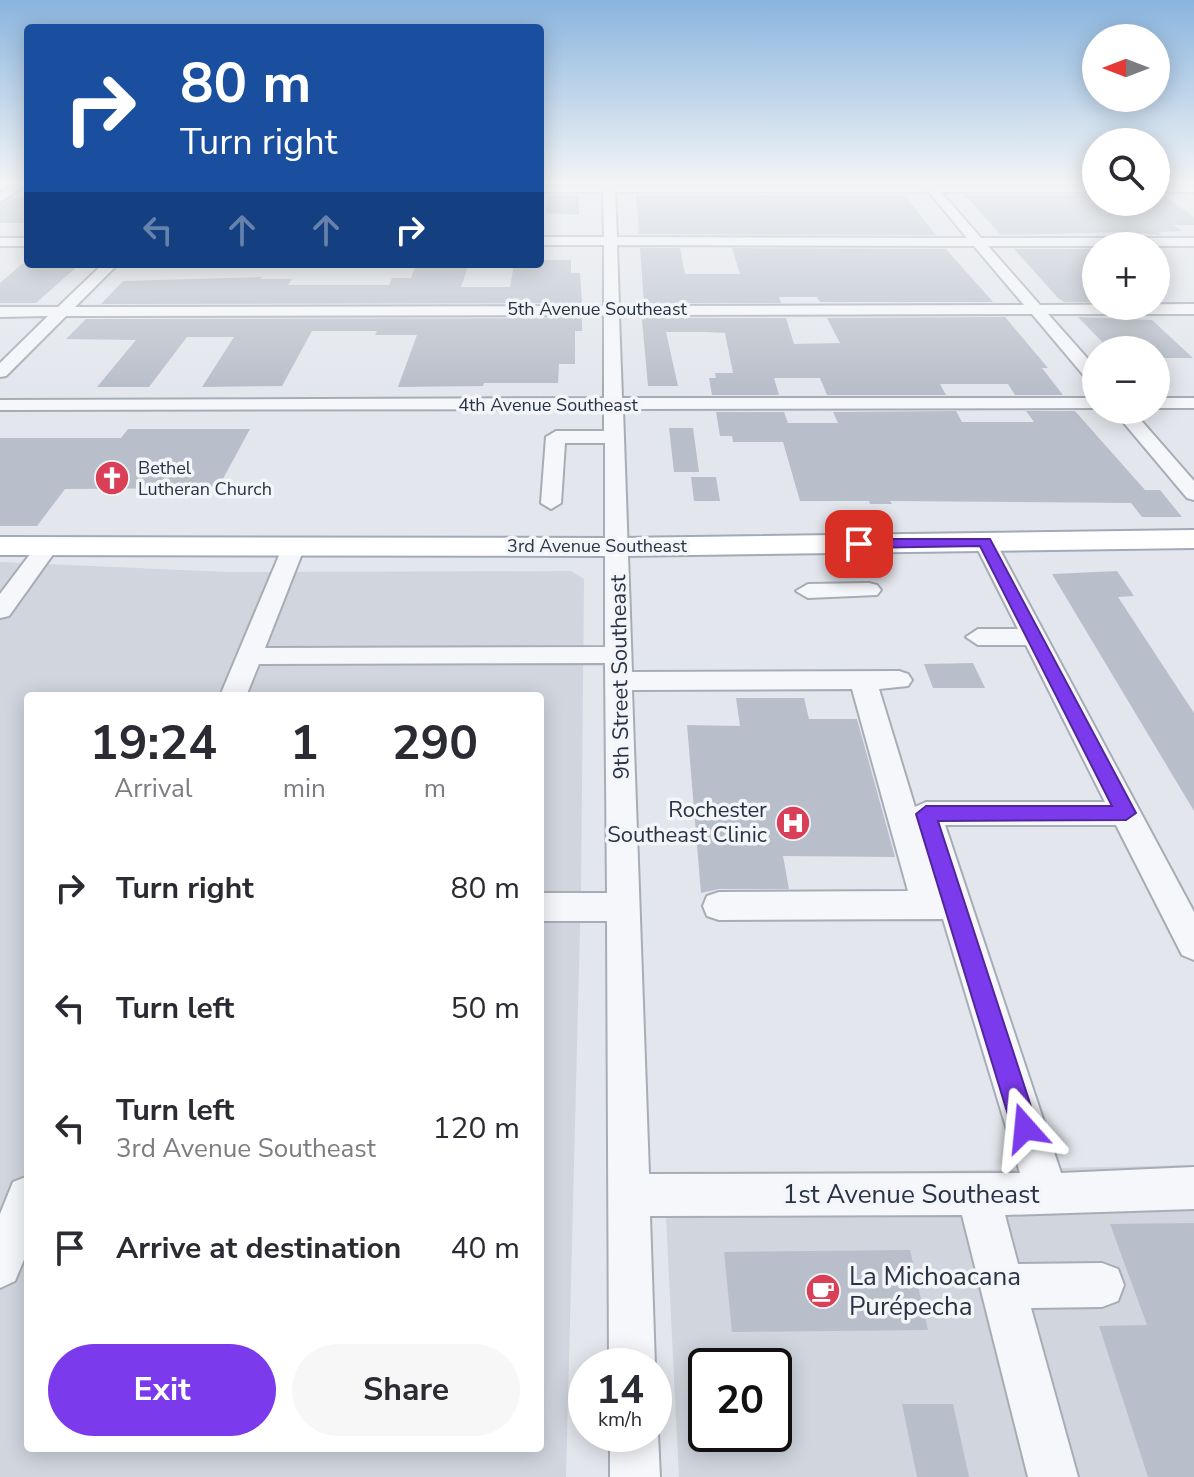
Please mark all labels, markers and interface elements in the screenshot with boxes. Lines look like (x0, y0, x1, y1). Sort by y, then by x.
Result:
north arrow (1082, 24, 1170, 112)
map controls (1082, 24, 1170, 424)
text: 80 m (180, 45, 311, 122)
icon: right (48, 56, 152, 160)
text: Turn right (180, 118, 337, 167)
button: search (1082, 128, 1170, 216)
icon: left (136, 208, 180, 252)
icon: ahead (220, 208, 264, 252)
icon: ahead (304, 208, 348, 252)
icon: right (388, 208, 432, 252)
button: + (1082, 232, 1170, 320)
street label: 5th Avenue Southeast (507, 297, 687, 321)
button: − (1082, 336, 1170, 424)
street label: 4th Avenue Southeast (458, 393, 638, 417)
place label: Bethel Lutheran Church (138, 456, 272, 501)
church icon: Bethel Lutheran Church (93, 459, 131, 497)
pin (825, 510, 893, 578)
icon: arrive (837, 522, 881, 566)
street label: 3rd Avenue Southeast (507, 534, 688, 558)
street label: 9th Street Southeast (603, 574, 637, 780)
text: 19:24 (90, 710, 217, 776)
text: 1 (290, 710, 319, 776)
text: 290 (392, 710, 478, 776)
text: Arrival (114, 771, 193, 806)
text: min (283, 771, 326, 806)
text: m (424, 771, 446, 806)
place label: Rochester Southeast Clinic (607, 795, 767, 850)
hospital icon: Rochester Southeast Clinic (774, 804, 812, 842)
icon: right (48, 866, 92, 910)
text: Turn right (116, 868, 254, 909)
text: 80 m (451, 868, 520, 909)
icon: left (48, 986, 92, 1030)
text: Turn left (116, 988, 234, 1029)
text: 50 m (451, 988, 520, 1029)
position arrow (983, 1086, 1067, 1170)
text: Turn left (116, 1090, 234, 1131)
icon: left (48, 1106, 92, 1150)
text: 120 m (433, 1108, 520, 1149)
text: 3rd Avenue Southeast (116, 1131, 376, 1166)
street label: 1st Avenue Southeast (783, 1177, 1040, 1212)
icon: arrive (48, 1226, 92, 1270)
text: Arrive at destination (116, 1228, 401, 1269)
text: 40 m (451, 1228, 520, 1269)
place label: La Michoacana Purépecha (849, 1259, 1021, 1324)
cafe icon: La Michoacana Purépecha (804, 1272, 842, 1310)
button: Exit (48, 1344, 276, 1436)
button: Share (292, 1344, 520, 1436)
speed limit sign: 20 (688, 1348, 792, 1452)
text: 14 (596, 1363, 644, 1417)
text: km/h (598, 1406, 642, 1433)

